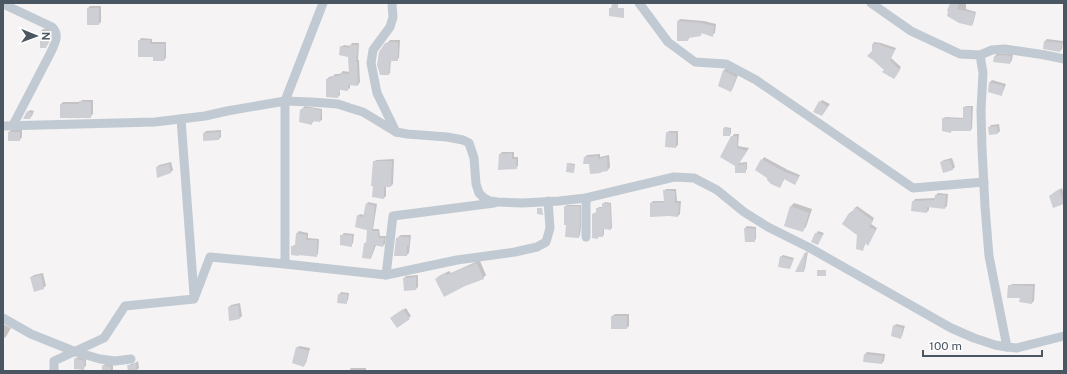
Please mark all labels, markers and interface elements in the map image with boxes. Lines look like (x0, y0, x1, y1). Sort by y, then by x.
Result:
north arrow (16, 16, 56, 56)
text: N (40, 32, 52, 41)
scale bar (923, 332, 1042, 358)
text: 100 m (929, 339, 962, 353)

